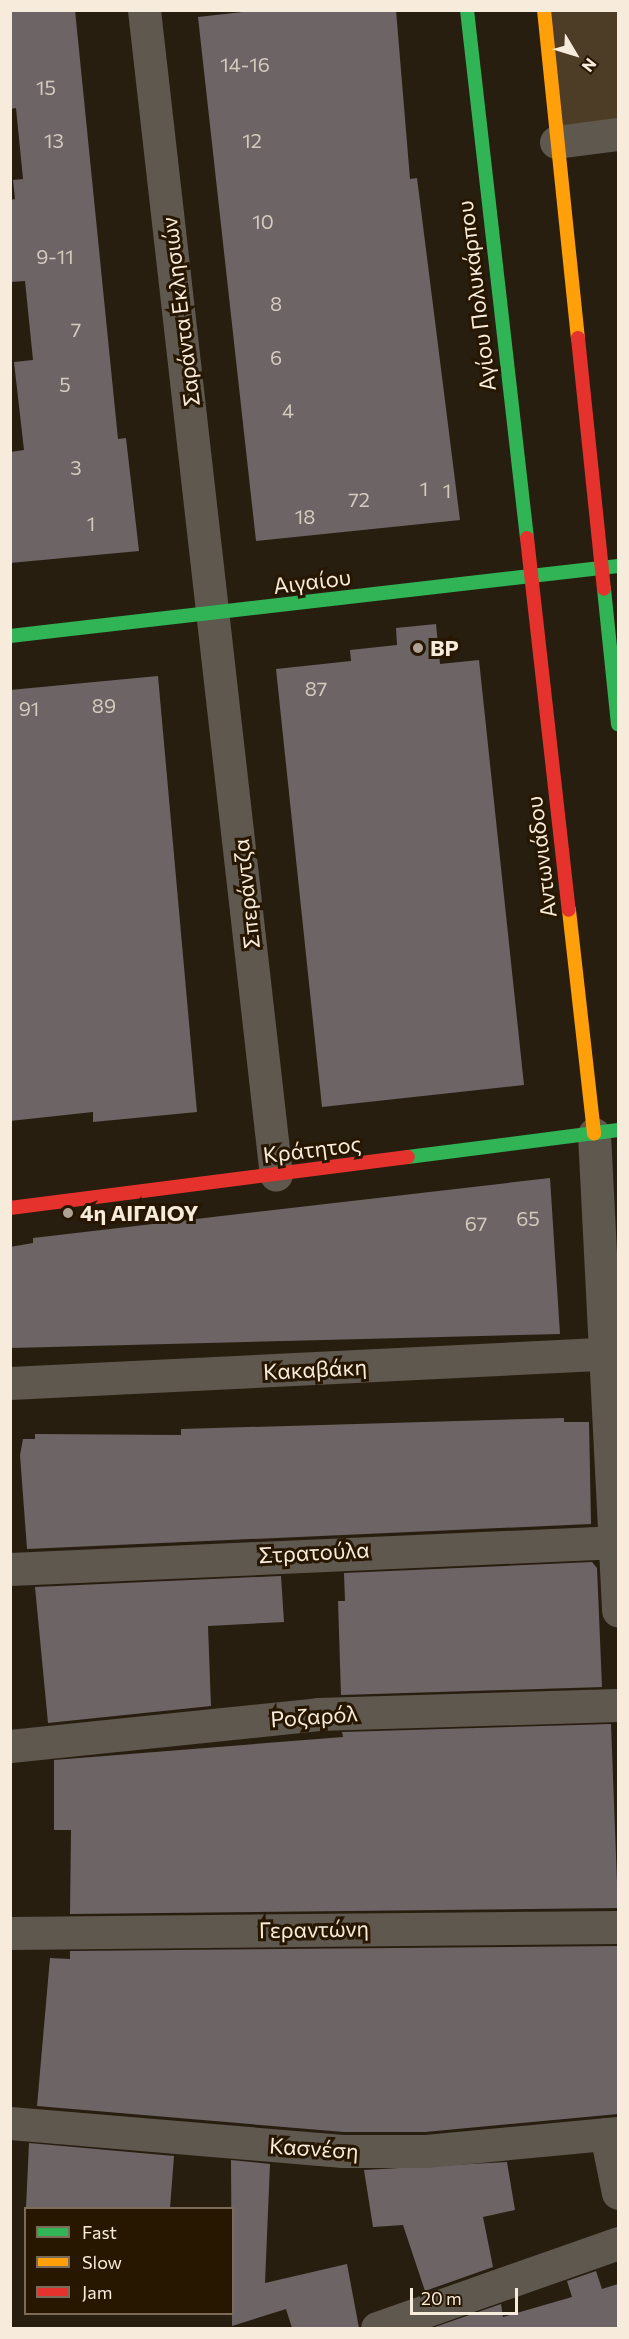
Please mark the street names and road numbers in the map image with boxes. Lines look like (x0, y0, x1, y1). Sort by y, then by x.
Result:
street label: Αγίου Πολυκάρπου (451, 199, 501, 393)
street label: Σαράντα Εκλησιών (155, 216, 205, 408)
street label: Αιγαίου (272, 563, 352, 599)
street label: Αντωνιάδου (520, 795, 562, 919)
street label: Σπεράντζα (227, 838, 265, 950)
street label: Κράτητος (261, 1130, 363, 1168)
street label: Κακαβάκη (262, 1353, 368, 1385)
street label: Στρατούλα (258, 1536, 370, 1568)
street label: Ροζαρόλ (269, 1700, 359, 1732)
street label: Γεραντώνη (259, 1915, 369, 1943)
street label: Κασνέση (268, 2132, 360, 2164)

